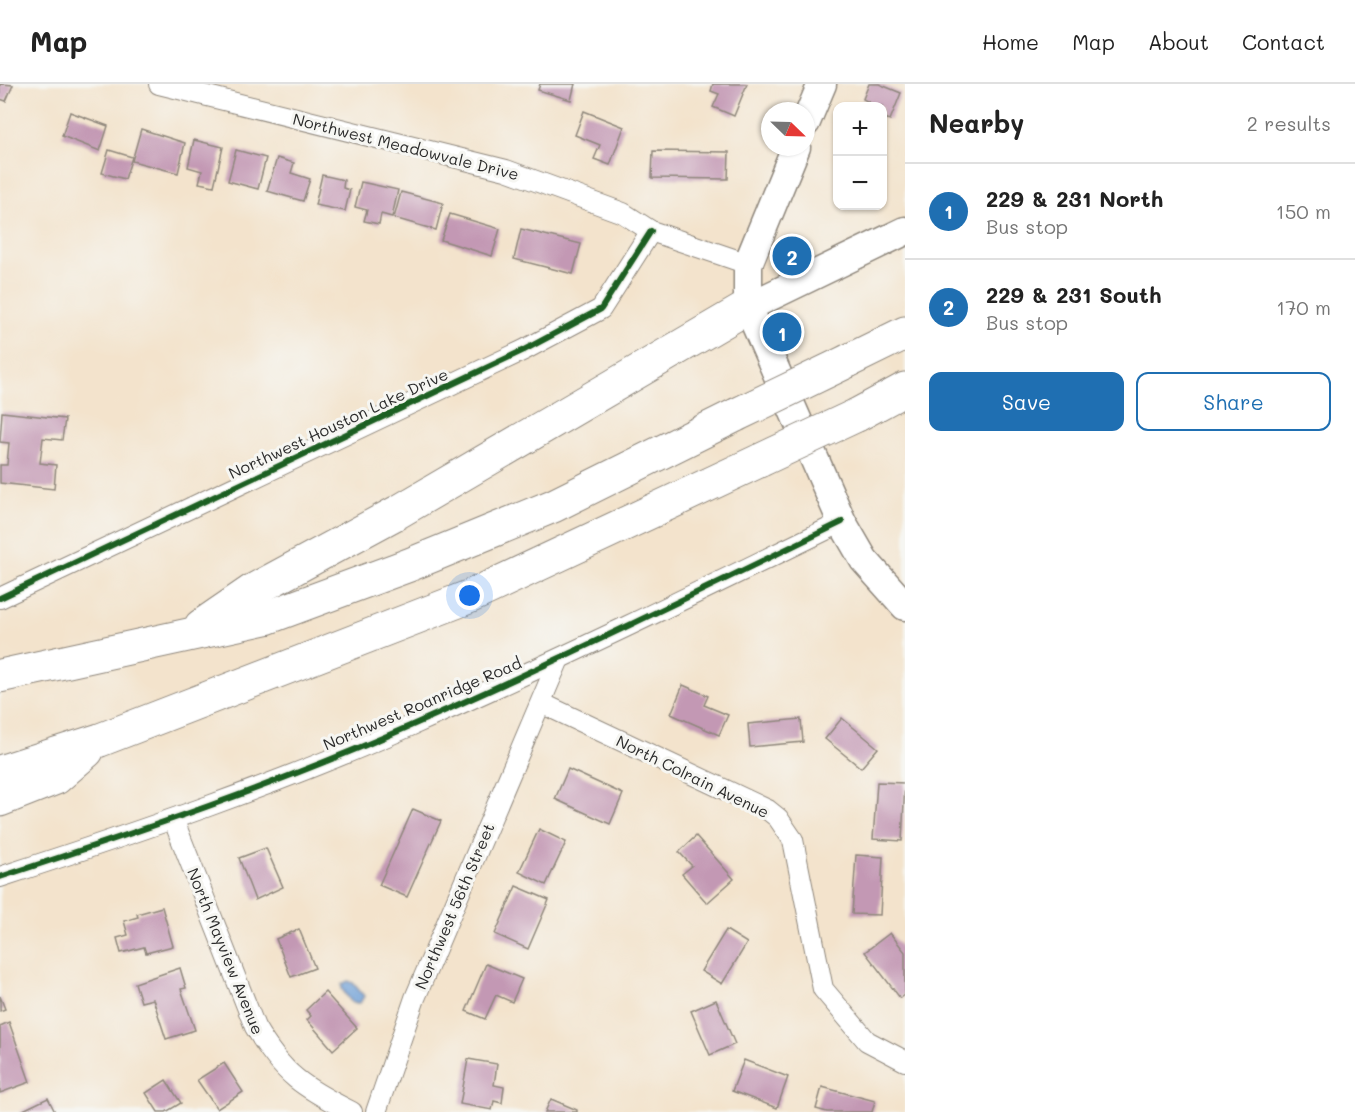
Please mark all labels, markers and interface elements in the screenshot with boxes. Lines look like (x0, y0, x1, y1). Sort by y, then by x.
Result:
text: Map (30, 23, 87, 59)
text: Home (982, 28, 1039, 55)
text: Map (1072, 28, 1115, 55)
text: About (1148, 28, 1209, 55)
text: Contact (1242, 28, 1325, 55)
north arrow (761, 102, 815, 156)
map controls (833, 102, 887, 210)
button: + (833, 102, 887, 156)
text: Nearby (929, 106, 1024, 140)
street label: Northwest Meadowvale Drive (291, 108, 521, 184)
text: 2 results (1247, 110, 1331, 136)
button: − (833, 156, 887, 210)
text: 229 & 231 North (986, 184, 1163, 213)
text: 1 (944, 198, 953, 224)
text: 150 m (1276, 198, 1331, 224)
text: Bus stop (986, 213, 1068, 239)
pin: 2 (772, 234, 812, 279)
text: 229 & 231 South (986, 280, 1162, 309)
text: 2 (943, 294, 954, 320)
text: 170 m (1276, 294, 1331, 320)
text: Bus stop (986, 309, 1068, 335)
pin: 1 (762, 310, 802, 354)
street label: Northwest Houston Lake Drive (225, 363, 451, 483)
button: Save (929, 372, 1124, 431)
button: Share (1136, 372, 1331, 431)
your location (455, 581, 484, 610)
street label: Northwest Roanridge Road (320, 652, 524, 754)
street label: North Colrain Avenue (613, 730, 773, 822)
street label: Northwest 56th Street (409, 820, 499, 992)
street label: North Mayview Avenue (183, 865, 269, 1037)

